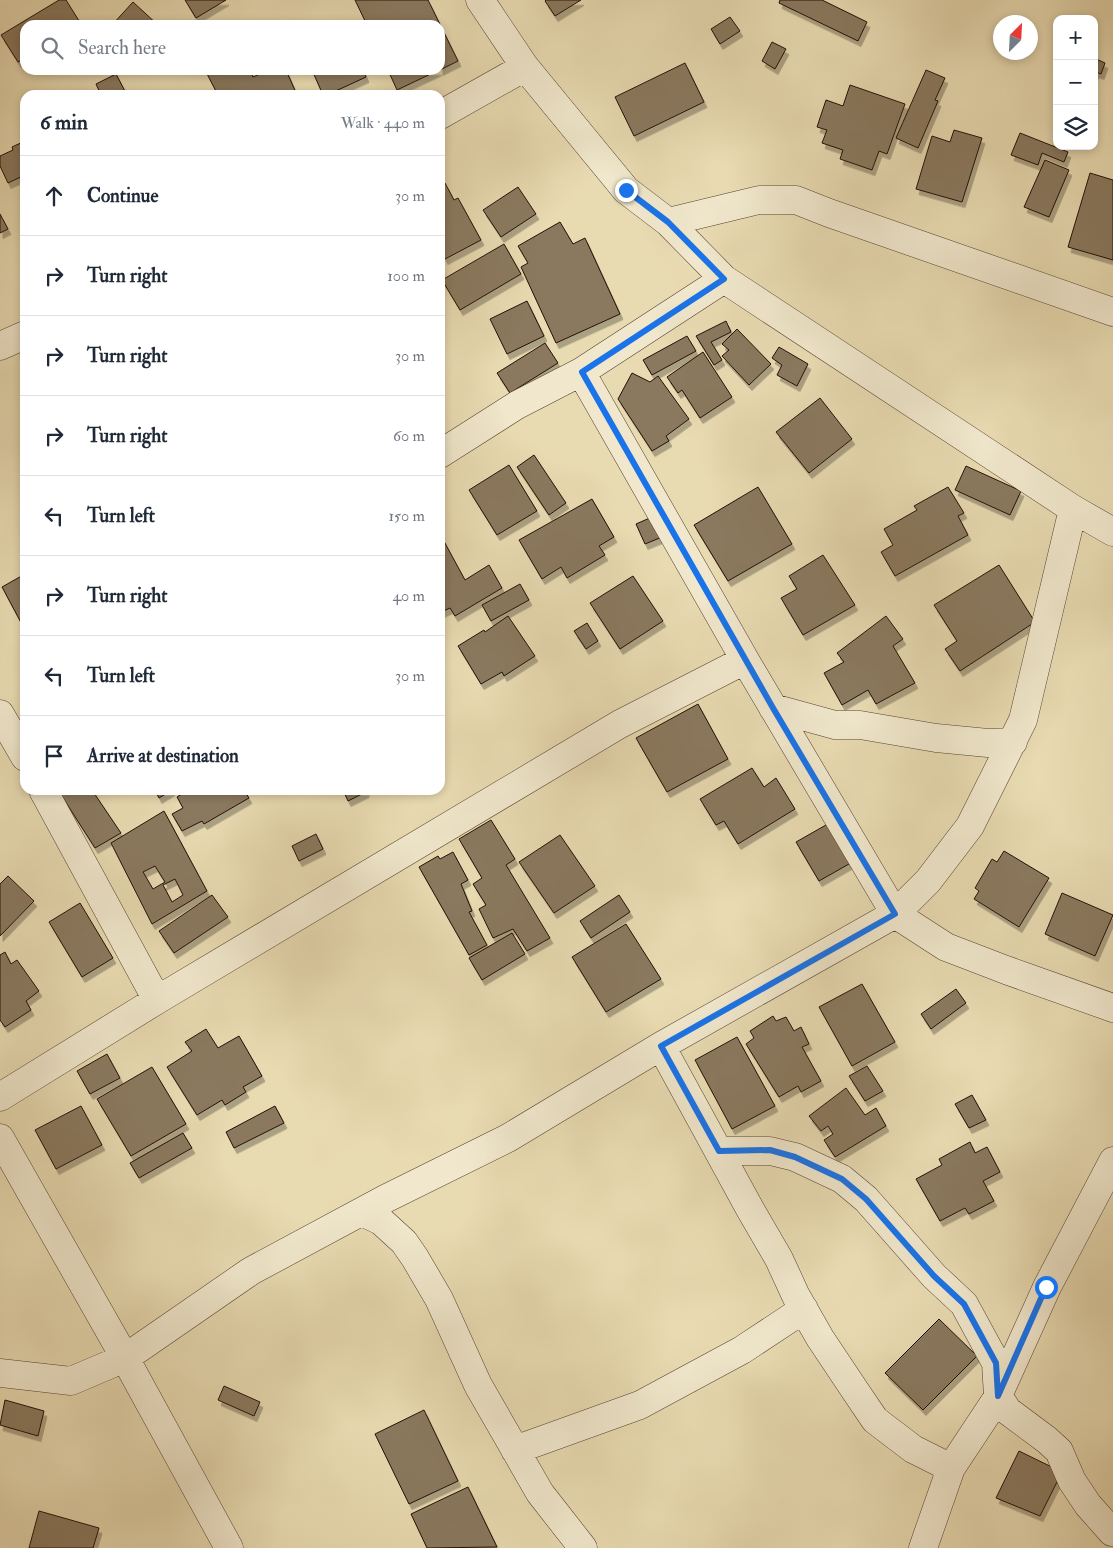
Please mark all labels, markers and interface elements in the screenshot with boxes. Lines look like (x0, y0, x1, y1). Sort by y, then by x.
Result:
north arrow (993, 15, 1038, 60)
map controls (1053, 15, 1098, 150)
button: + (1053, 15, 1098, 60)
search box (20, 20, 445, 75)
icon: search (38, 34, 66, 62)
text: Search here (78, 36, 166, 60)
button: − (1053, 60, 1098, 105)
button: layers (1053, 105, 1098, 150)
text: 6 min (40, 109, 88, 136)
text: Walk · 440 m (341, 113, 425, 133)
route end (615, 179, 638, 202)
icon: ahead (40, 182, 68, 210)
text: Continue (87, 184, 158, 208)
text: 30 m (395, 186, 425, 206)
icon: right (40, 262, 68, 290)
text: Turn right (87, 264, 167, 288)
text: 100 m (387, 266, 425, 286)
icon: right (40, 342, 68, 370)
text: Turn right (87, 344, 167, 368)
text: 30 m (395, 346, 425, 366)
icon: right (40, 422, 68, 450)
text: Turn right (87, 424, 167, 448)
text: 60 m (393, 426, 425, 446)
icon: left (40, 502, 68, 530)
text: Turn left (87, 504, 155, 528)
text: 150 m (388, 506, 425, 526)
icon: right (40, 582, 68, 610)
text: Turn right (87, 584, 167, 608)
text: 40 m (392, 586, 425, 606)
icon: left (40, 662, 68, 690)
text: Turn left (87, 664, 155, 688)
text: 30 m (395, 666, 425, 686)
icon: arrive (40, 742, 68, 770)
text: Arrive at destination (87, 744, 239, 768)
route start (1035, 1276, 1058, 1299)

